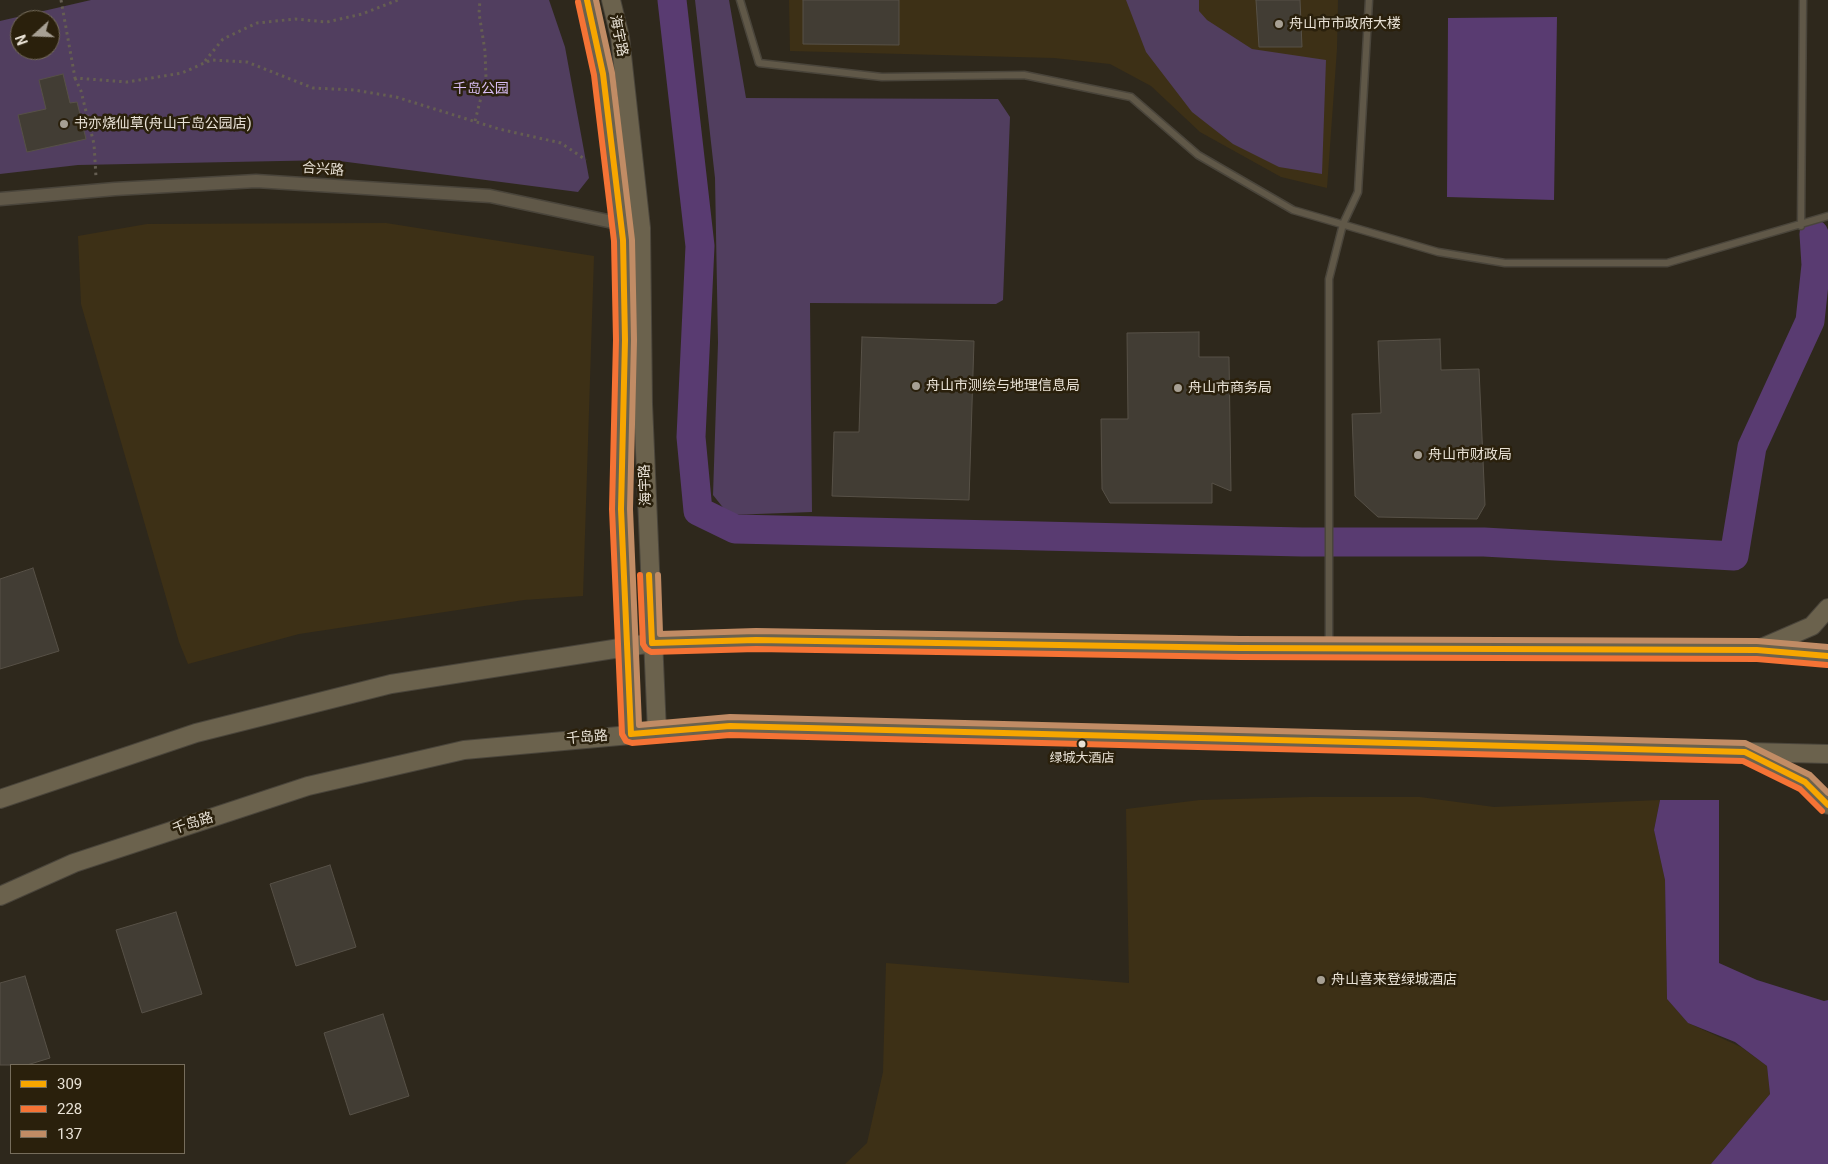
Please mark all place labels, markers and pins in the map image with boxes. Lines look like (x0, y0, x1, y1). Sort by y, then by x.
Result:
place label: 舟山市市政府大楼 (1289, 16, 1401, 32)
marker: 舟山市市政府大楼 (1273, 18, 1285, 30)
place label: 书亦烧仙草(舟山千岛公园店) (74, 116, 252, 132)
marker: 书亦烧仙草(舟山千岛公园店) (58, 118, 70, 130)
place label: 舟山市测绘与地理信息局 (926, 378, 1080, 394)
marker: 舟山市测绘与地理信息局 (910, 380, 922, 392)
place label: 舟山市商务局 (1188, 380, 1272, 396)
marker: 舟山市商务局 (1172, 382, 1184, 394)
place label: 舟山市财政局 (1428, 447, 1512, 463)
marker: 舟山市财政局 (1412, 449, 1424, 461)
marker: 绿城大酒店 (1077, 739, 1087, 749)
place label: 绿城大酒店 (1050, 751, 1114, 767)
place label: 舟山喜来登绿城酒店 (1331, 972, 1457, 988)
marker: 舟山喜来登绿城酒店 (1315, 974, 1327, 986)

